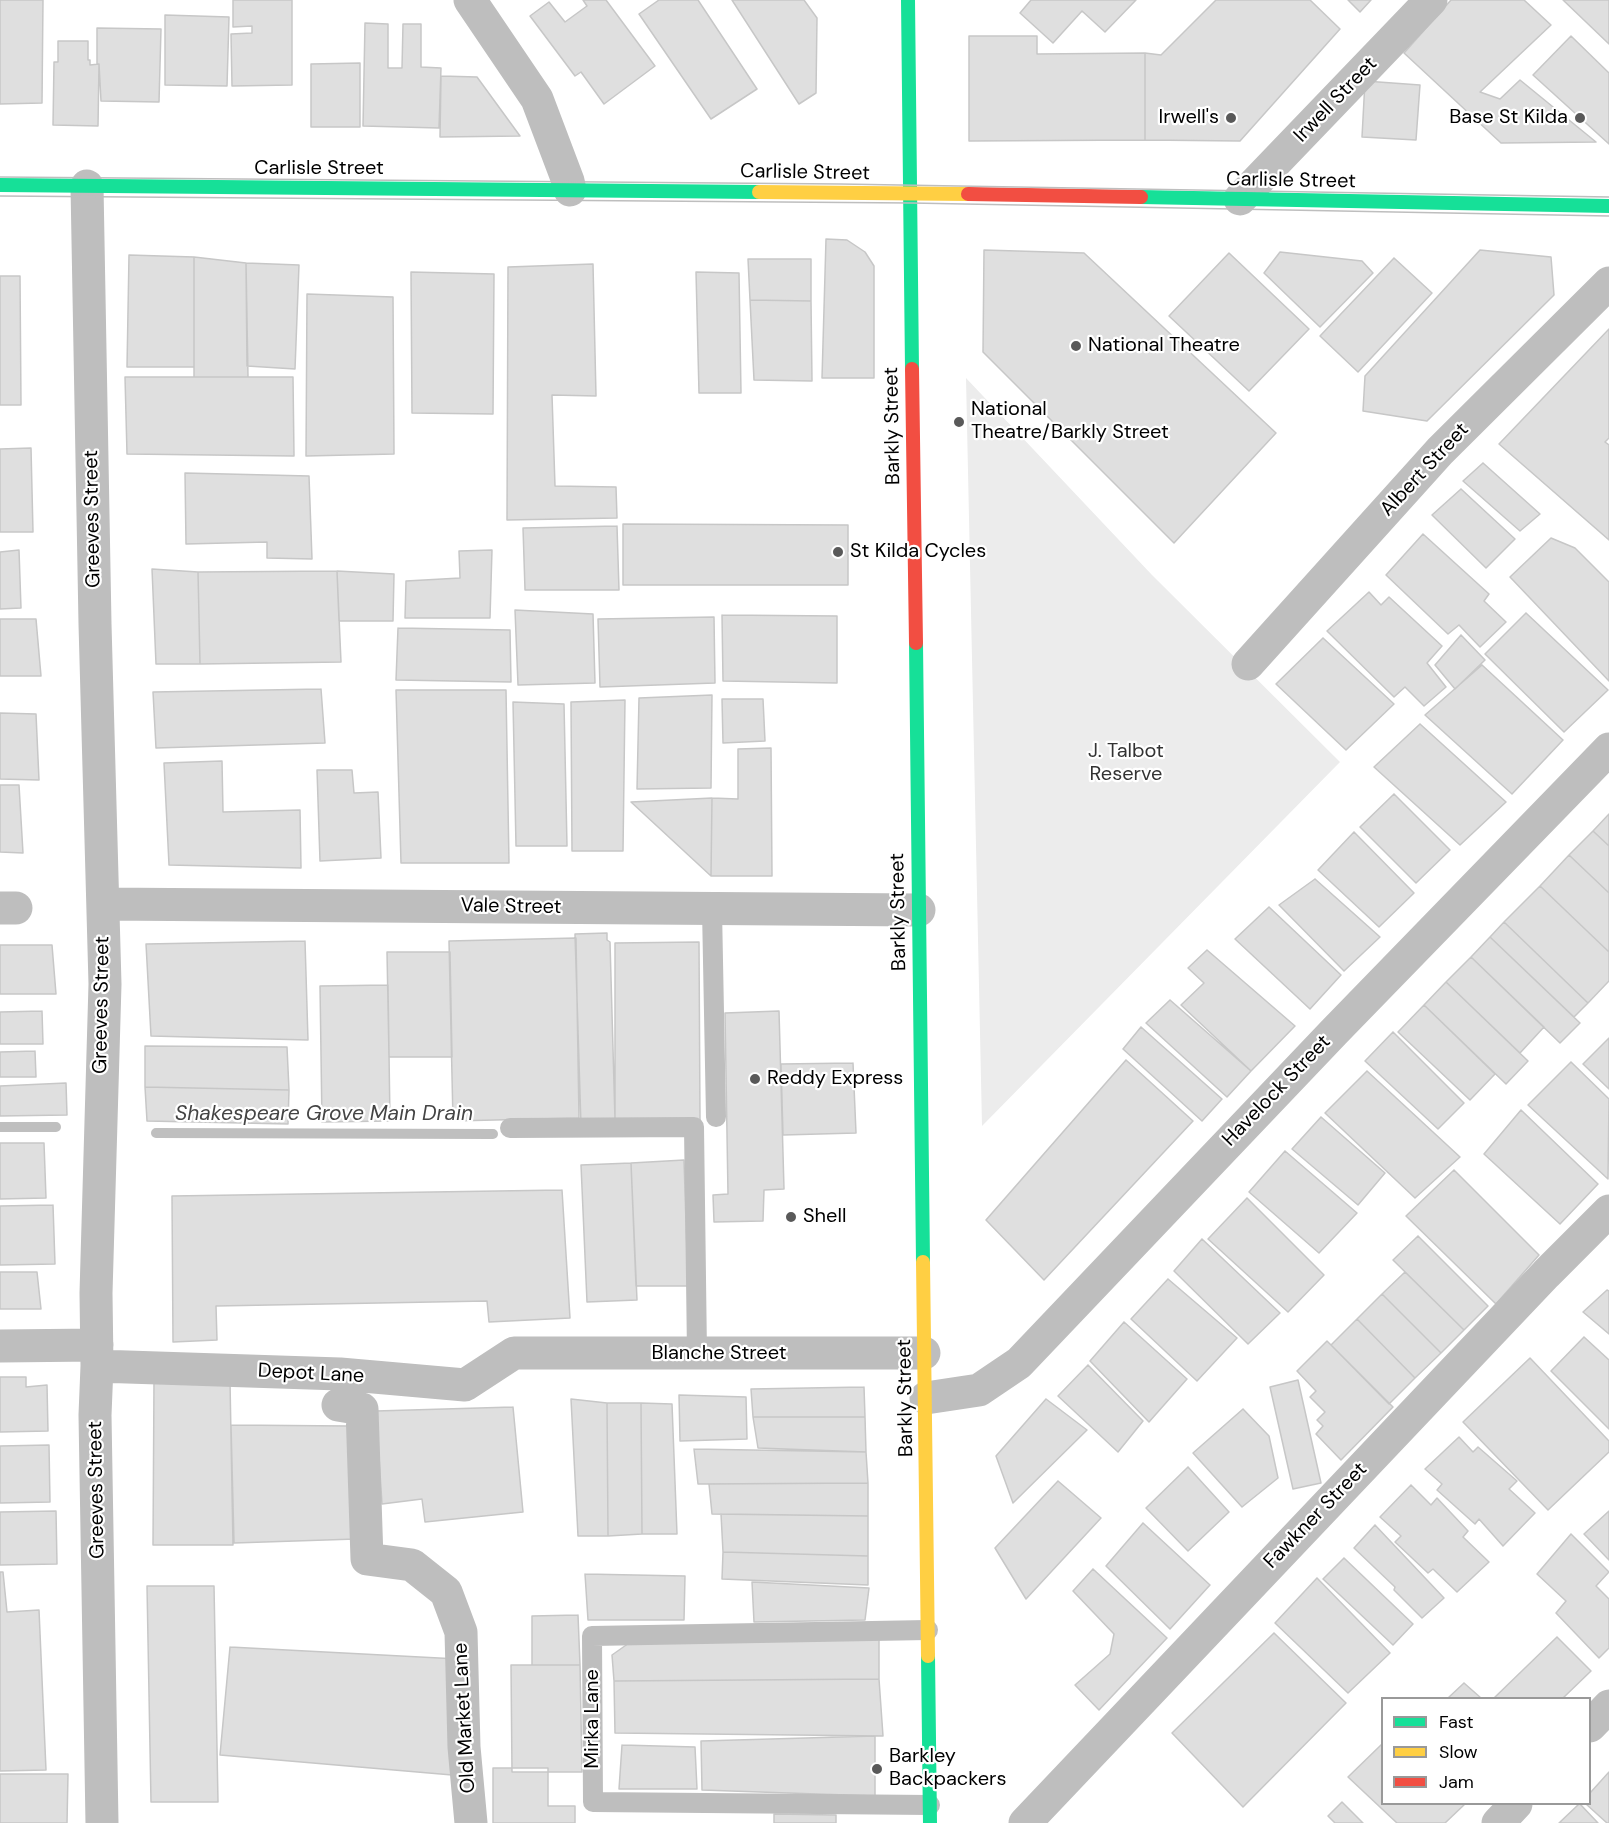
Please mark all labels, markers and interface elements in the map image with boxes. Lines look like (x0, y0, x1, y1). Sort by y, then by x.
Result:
street label: Irwell Street (1289, 52, 1383, 148)
place label: Irwell's (1159, 106, 1219, 130)
place label: Base St Kilda (1449, 106, 1568, 130)
marker: Irwell's (1224, 111, 1238, 125)
marker: Base St Kilda (1573, 111, 1587, 125)
street label: Carlisle Street (254, 157, 384, 181)
street label: Carlisle Street (740, 160, 870, 186)
street label: Carlisle Street (1226, 168, 1356, 194)
place label: National Theatre (1088, 334, 1240, 358)
marker: National Theatre (1069, 339, 1083, 353)
street label: Barkly Street (880, 367, 906, 485)
place label: National Theatre/Barkly Street (971, 398, 1169, 445)
marker: National Theatre/Barkly Street (952, 415, 966, 429)
street label: Albert Street (1376, 418, 1474, 522)
street label: Greeves Street (80, 450, 106, 588)
place label: St Kilda Cycles (850, 540, 986, 564)
marker: St Kilda Cycles (831, 545, 845, 559)
park label: J. Talbot Reserve (1088, 740, 1164, 787)
street label: Barkly Street (886, 853, 912, 971)
street label: Vale Street (460, 894, 562, 920)
street label: Greeves Street (89, 936, 115, 1074)
street label: Havelock Street (1218, 1030, 1336, 1152)
place label: Reddy Express (767, 1067, 903, 1091)
marker: Reddy Express (748, 1072, 762, 1086)
water label: Shakespeare Grove Main Drain (175, 1101, 473, 1127)
place label: Shell (803, 1205, 846, 1229)
marker: Shell (784, 1210, 798, 1224)
street label: Barkly Street (893, 1339, 919, 1457)
street label: Blanche Street (651, 1342, 787, 1366)
street label: Depot Lane (257, 1359, 365, 1389)
street label: Greeves Street (84, 1421, 110, 1559)
street label: Fawkner Street (1259, 1458, 1373, 1574)
street label: Old Market Lane (449, 1642, 481, 1794)
street label: Mirka Lane (581, 1669, 605, 1769)
legend (1381, 1697, 1591, 1805)
text: Fast (1439, 1710, 1474, 1734)
text: Slow (1439, 1740, 1478, 1764)
place label: Barkley Backpackers (889, 1745, 1006, 1792)
marker: Barkley Backpackers (870, 1762, 884, 1776)
text: Jam (1439, 1770, 1474, 1794)

